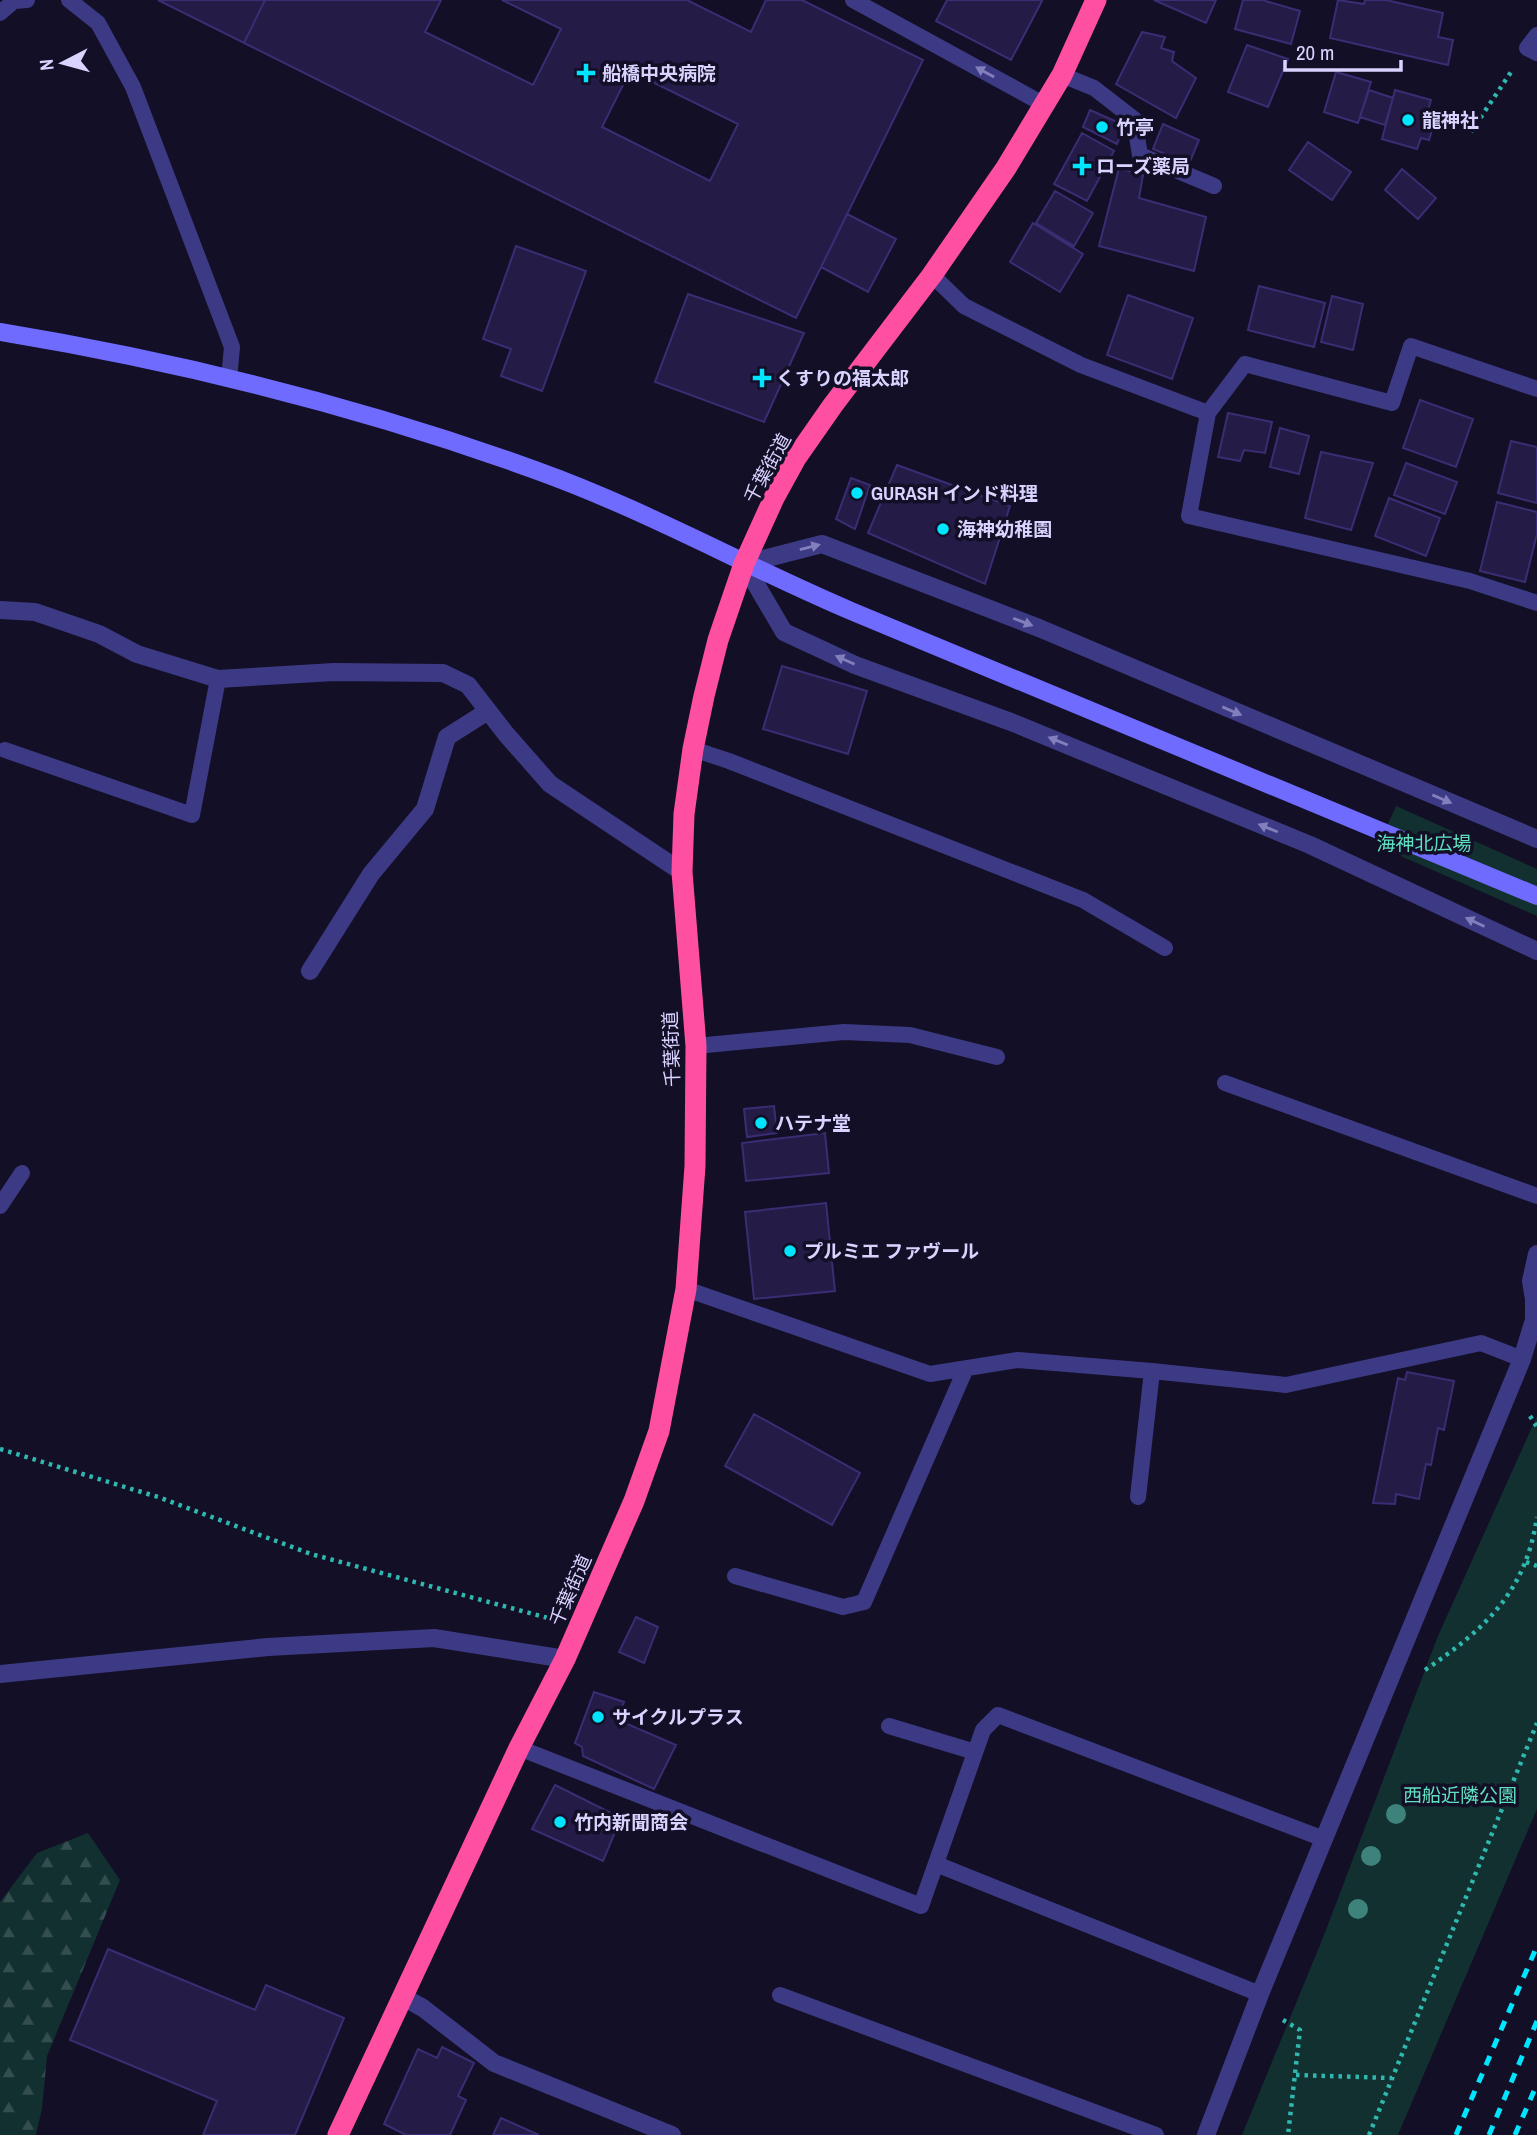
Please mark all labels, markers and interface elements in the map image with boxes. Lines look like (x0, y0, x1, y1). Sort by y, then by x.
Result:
north arrow (28, 28, 98, 98)
scale bar (1285, 28, 1400, 72)
text: 20 m (1296, 38, 1334, 67)
text: N (33, 58, 60, 72)
place label: 船橋中央病院 (602, 60, 716, 86)
marker: 船橋中央病院 (576, 63, 596, 83)
one-way arrow (976, 66, 995, 78)
place label: 龍神社 (1422, 107, 1479, 133)
marker: 龍神社 (1400, 112, 1416, 128)
place label: 竹亭 (1116, 114, 1154, 140)
marker: 竹亭 (1094, 119, 1110, 135)
place label: ローズ薬局 (1096, 153, 1190, 179)
marker: ローズ薬局 (1074, 158, 1090, 174)
place label: くすりの福太郎 (776, 365, 909, 391)
marker: くすりの福太郎 (754, 370, 770, 386)
street label: 千葉街道 (737, 428, 797, 508)
place label: GURASH インド料理 (871, 480, 1038, 506)
marker: GURASH インド料理 (849, 485, 865, 501)
place label: 海神幼稚園 (957, 516, 1052, 542)
marker: 海神幼稚園 (935, 521, 951, 537)
one-way arrow (799, 541, 821, 552)
one-way arrow (1012, 617, 1033, 628)
one-way arrow (835, 654, 855, 666)
one-way arrow (1222, 705, 1243, 716)
one-way arrow (1047, 736, 1068, 747)
one-way arrow (1432, 793, 1452, 805)
one-way arrow (1257, 822, 1278, 833)
park label: 海神北広場 (1376, 830, 1472, 856)
one-way arrow (1465, 916, 1485, 928)
street label: 千葉街道 (657, 1011, 685, 1087)
place label: ハテナ堂 (775, 1110, 851, 1136)
marker: ハテナ堂 (753, 1115, 769, 1131)
place label: プルミエ ファヴール (804, 1238, 979, 1264)
marker: プルミエ ファヴール (782, 1243, 798, 1259)
street label: 千葉街道 (543, 1550, 597, 1630)
place label: サイクルプラス (612, 1704, 744, 1730)
marker: サイクルプラス (590, 1709, 606, 1725)
park label: 西船近隣公園 (1403, 1782, 1517, 1808)
place label: 竹内新聞商会 (574, 1809, 688, 1835)
marker: 竹内新聞商会 (552, 1814, 568, 1830)

